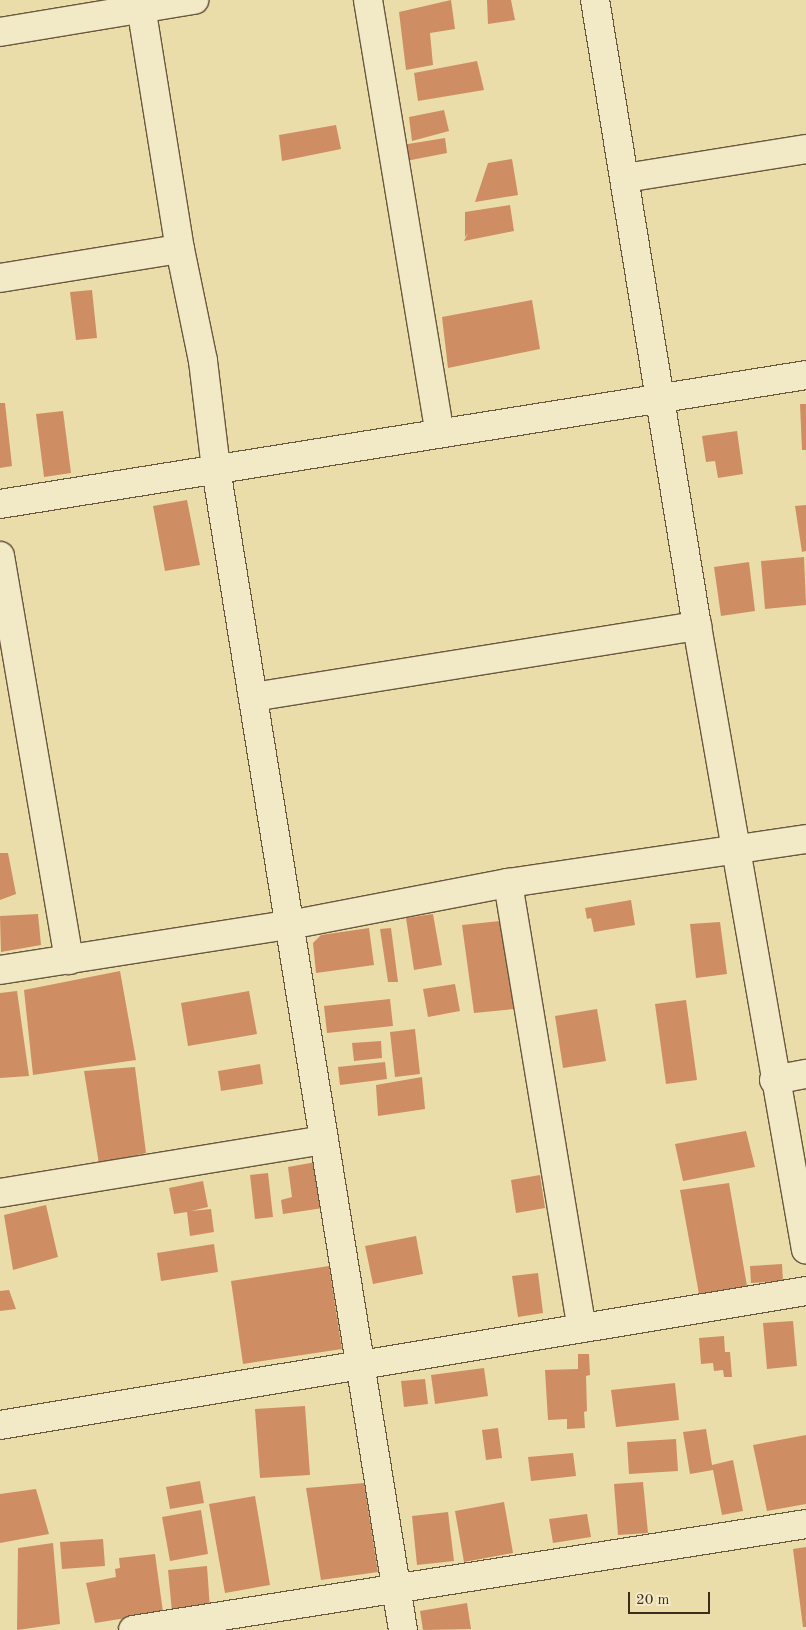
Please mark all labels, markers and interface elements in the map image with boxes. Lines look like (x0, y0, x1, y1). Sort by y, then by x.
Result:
scale bar (631, 1582, 714, 1614)
text: 20 m (636, 1593, 670, 1608)

